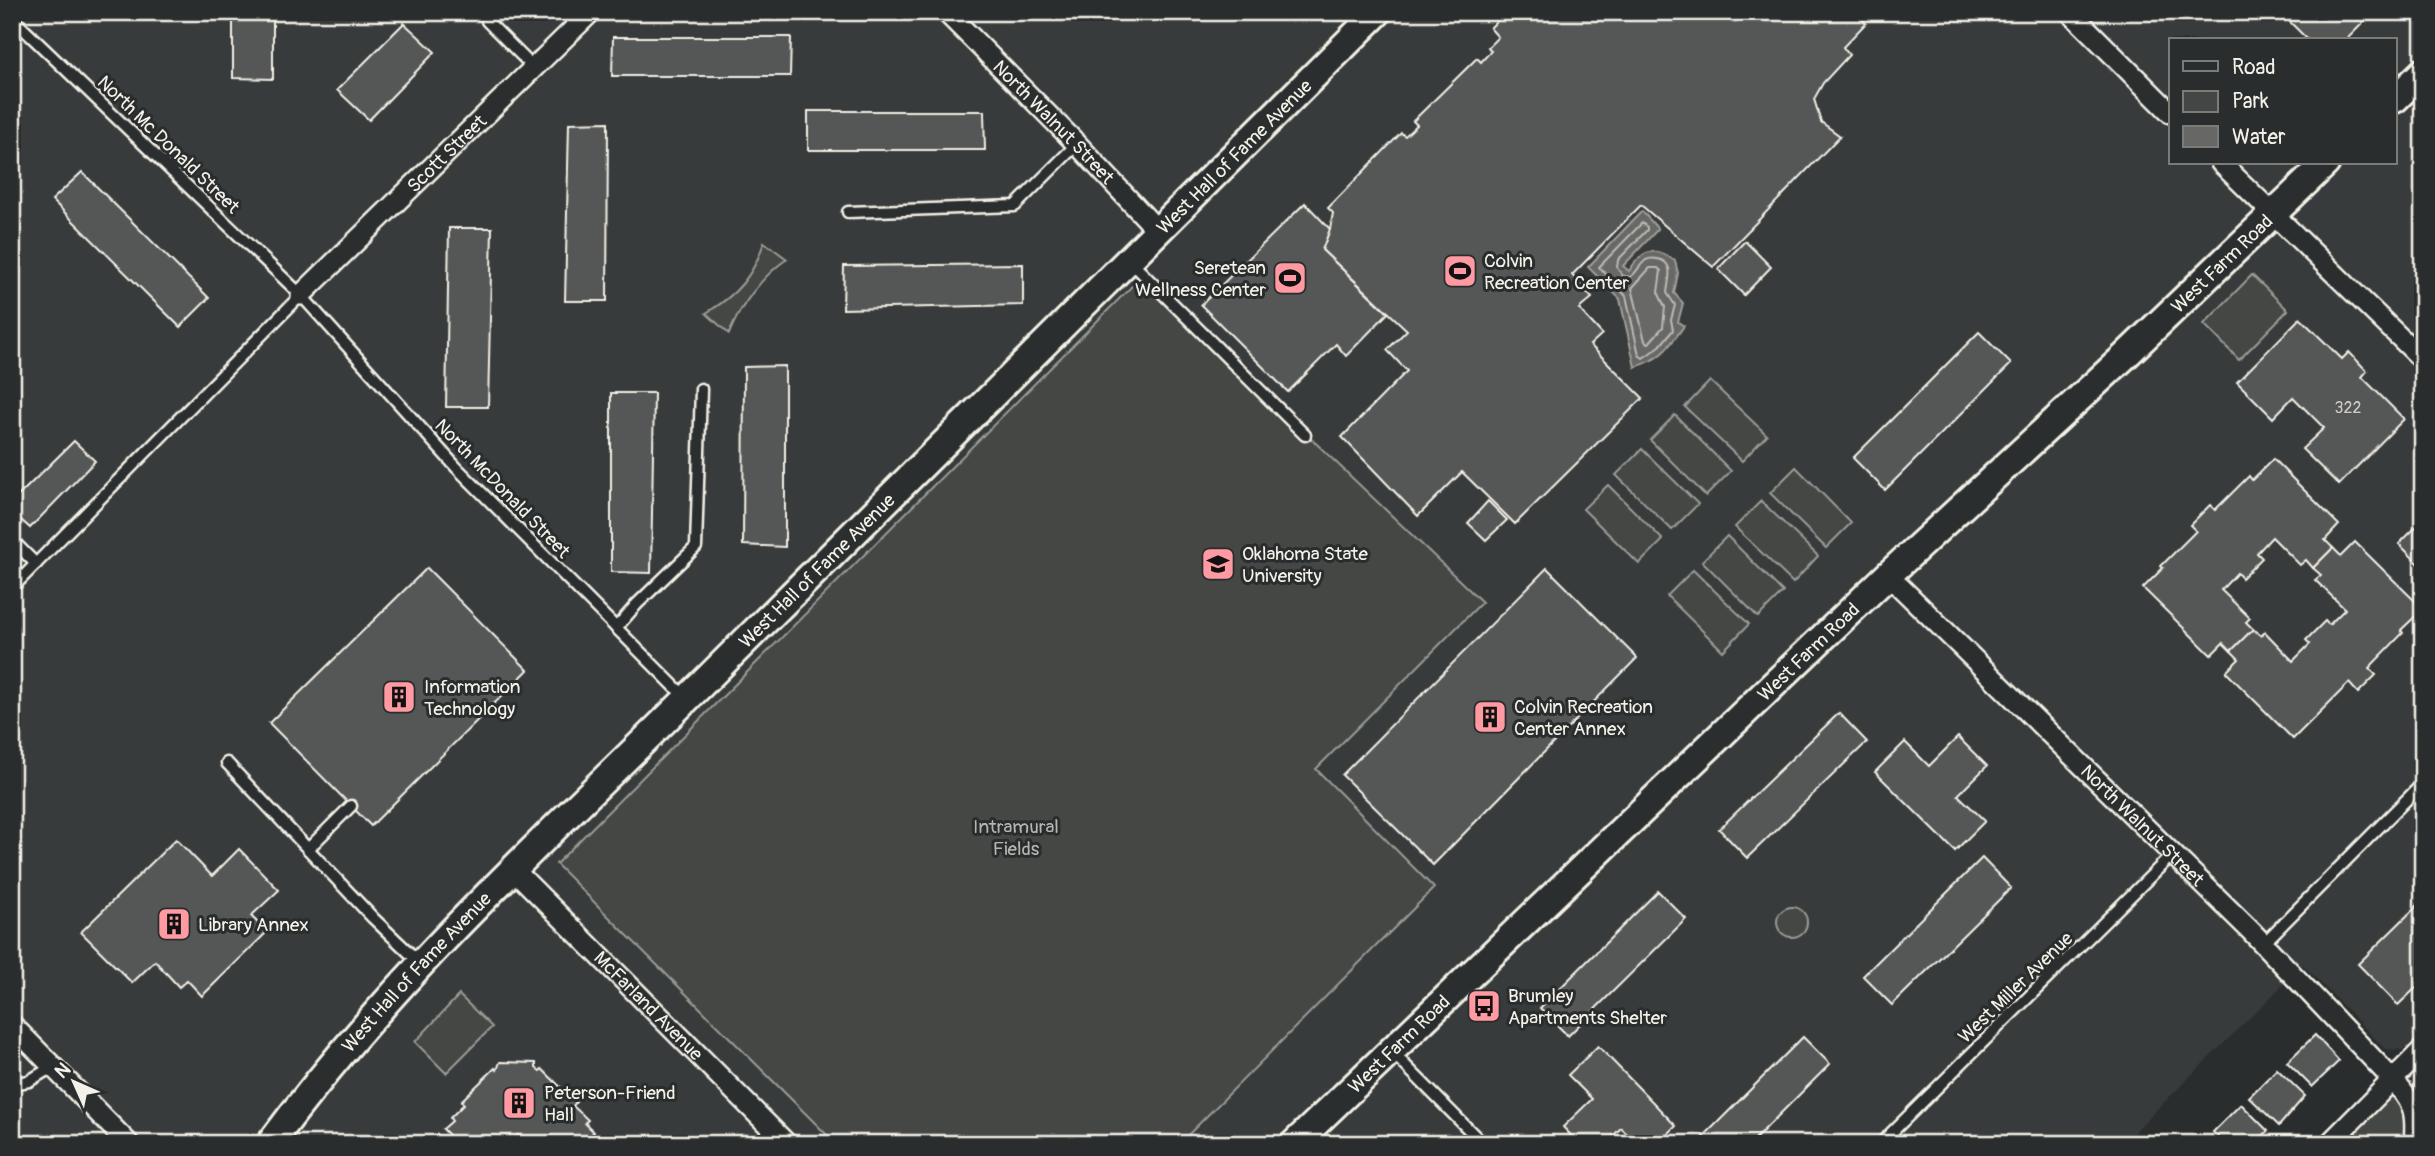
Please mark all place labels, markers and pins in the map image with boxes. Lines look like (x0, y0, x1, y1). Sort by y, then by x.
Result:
place label: Colvin Recreation Center (1484, 249, 1629, 295)
sports icon: Colvin Recreation Center (1441, 252, 1479, 290)
place label: Seretean Wellness Center (1135, 256, 1266, 302)
sports icon: Seretean Wellness Center (1271, 259, 1309, 297)
place label: Oklahoma State University (1242, 542, 1368, 588)
school or university icon: Oklahoma State University (1199, 545, 1237, 583)
place label: Information Technology (424, 675, 521, 721)
building icon: Information Technology (380, 678, 418, 716)
place label: Colvin Recreation Center Annex (1514, 695, 1653, 741)
building icon: Colvin Recreation Center Annex (1471, 698, 1509, 736)
building icon: Library Annex (155, 905, 193, 943)
place label: Library Annex (198, 913, 309, 937)
place label: Brumley Apartments Shelter (1508, 984, 1667, 1030)
bus stop icon: Brumley Apartments Shelter (1465, 987, 1503, 1025)
place label: Peterson-Friend Hall (544, 1081, 676, 1127)
building icon: Peterson-Friend Hall (500, 1084, 538, 1122)

